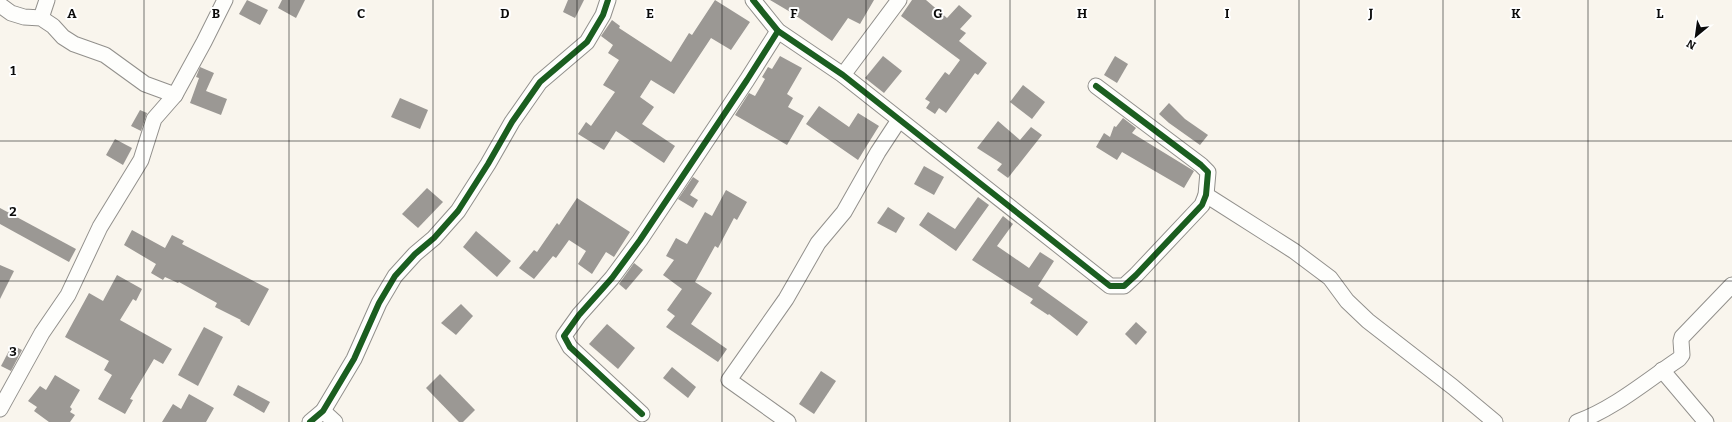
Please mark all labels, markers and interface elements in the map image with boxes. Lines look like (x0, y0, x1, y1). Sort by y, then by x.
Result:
text: A (67, 6, 77, 21)
text: B (212, 6, 220, 21)
text: C (357, 6, 365, 21)
text: D (500, 6, 510, 21)
text: E (646, 6, 654, 21)
text: F (790, 6, 798, 21)
text: G (933, 6, 943, 21)
text: H (1077, 6, 1087, 21)
text: I (1225, 6, 1230, 21)
text: J (1368, 6, 1374, 21)
text: K (1511, 6, 1521, 21)
text: L (1656, 6, 1664, 21)
north arrow (1676, 16, 1716, 56)
text: N (1684, 36, 1698, 52)
text: 1 (10, 63, 16, 78)
text: 2 (9, 204, 17, 219)
text: 3 (9, 344, 17, 359)

